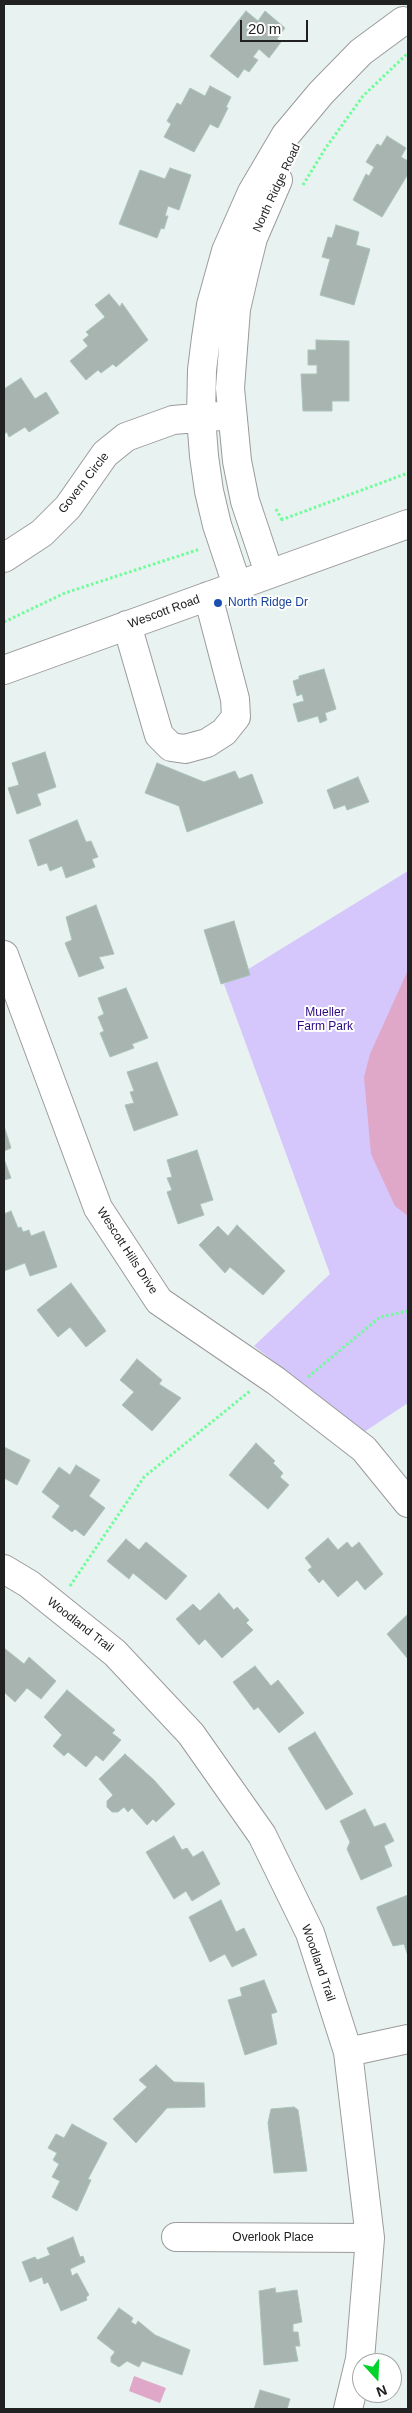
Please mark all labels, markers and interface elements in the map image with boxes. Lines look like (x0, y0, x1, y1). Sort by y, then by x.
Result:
scale bar (242, 10, 310, 42)
text: 20 m (248, 20, 281, 37)
street label: North Ridge Road (250, 141, 304, 235)
street label: Govern Circle (56, 450, 112, 516)
street label: Wescott Road (126, 592, 202, 632)
place label: North Ridge Dr (228, 596, 308, 610)
marker: North Ridge Dr (212, 597, 224, 609)
park label: Mueller Farm Park (297, 1006, 353, 1034)
street label: Wescott Hills Drive (94, 1205, 160, 1297)
street label: Woodland Trail (44, 1595, 116, 1655)
street label: Woodland Trail (298, 1923, 338, 2003)
street label: Overlook Place (232, 2231, 314, 2245)
north arrow (352, 2353, 402, 2403)
text: N (374, 2382, 389, 2400)

